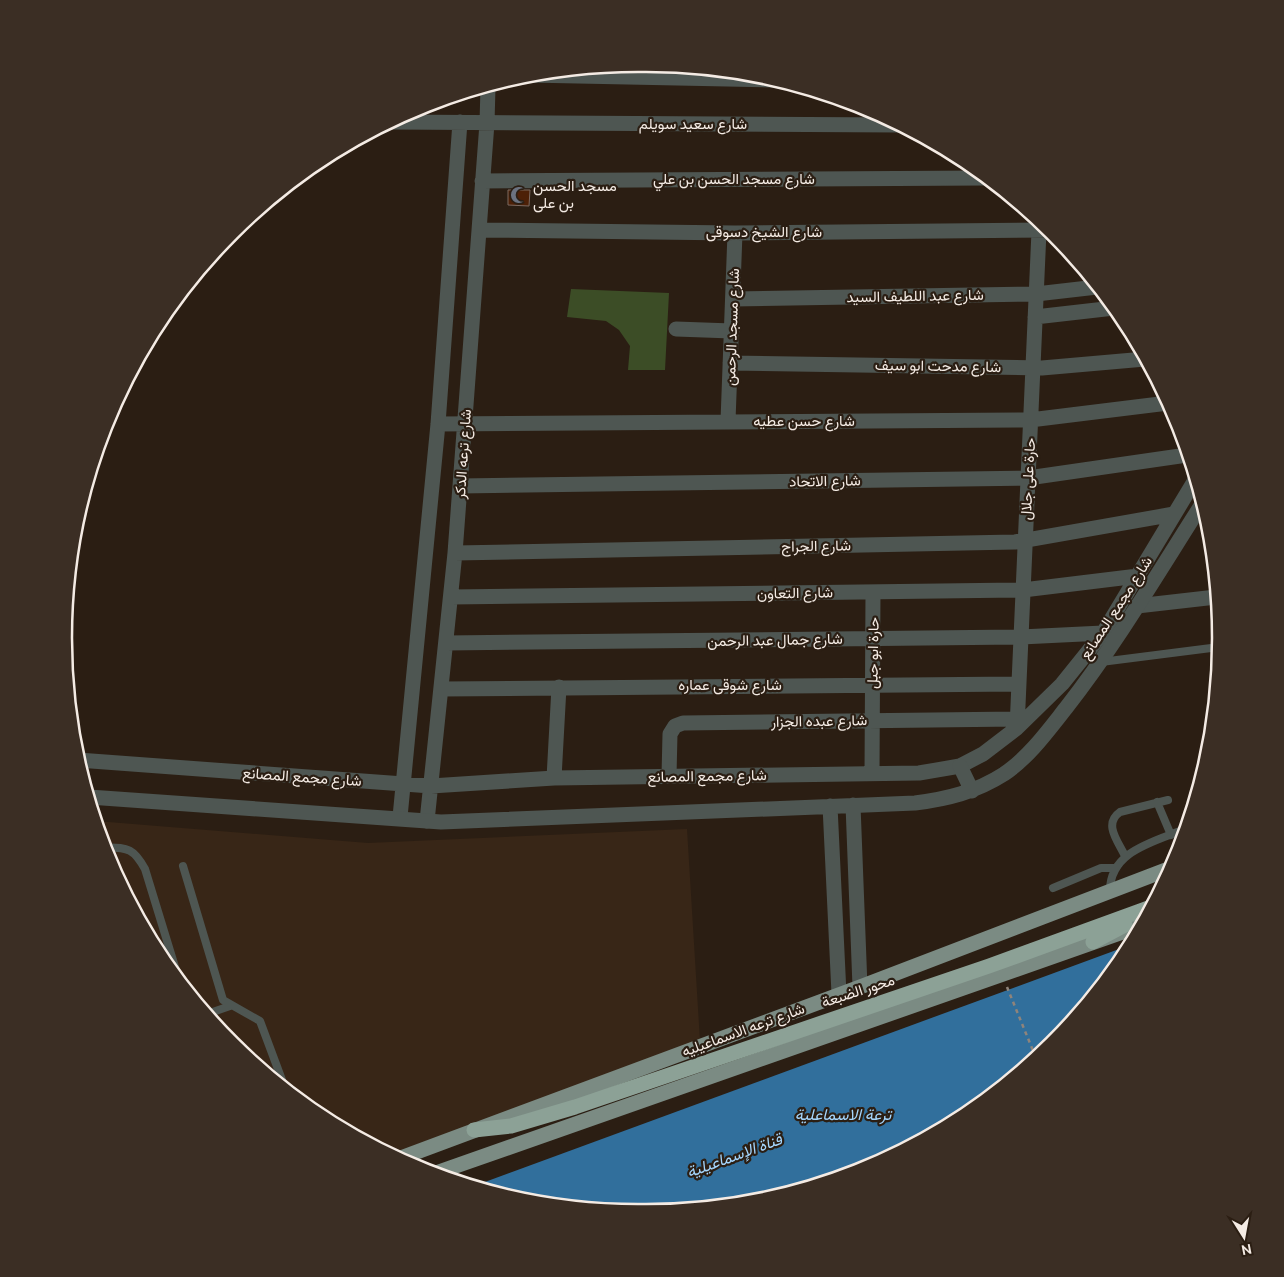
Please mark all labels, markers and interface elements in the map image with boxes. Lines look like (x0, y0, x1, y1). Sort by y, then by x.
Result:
street label: شارع سعيد سويلم (639, 115, 747, 135)
street label: شارع مسجد الحسن بن علي (653, 170, 815, 192)
place label: مسجد الحسن بن على (533, 177, 617, 213)
mosque icon: مسجد الحسن بن على (509, 185, 529, 205)
street label: شارع الشيخ دسوقى (706, 223, 822, 243)
street label: شارع مسجد الرحمن (721, 268, 745, 386)
street label: شارع عبد اللطيف السيد (846, 286, 984, 308)
street label: شارع مدحت ابو سيف (875, 356, 1001, 378)
street label: شارع ترعه الدكر (451, 408, 477, 501)
street label: شارع حسن عطيه (753, 412, 855, 432)
street label: حارة على جلال (1017, 437, 1040, 521)
street label: شارع الاتحاد (789, 471, 861, 493)
street label: شارع الجراج (781, 536, 851, 558)
street label: شارع مجمع المصانع (1076, 553, 1158, 664)
street label: شارع التعاون (757, 583, 833, 605)
street label: حارة ابو جبل (863, 617, 883, 689)
street label: شارع جمال عبد الرحمن (707, 630, 843, 652)
street label: شارع شوقى عماره (678, 676, 782, 696)
street label: شارع عبده الجزار (770, 711, 868, 733)
street label: شارع مجمع المصانع (242, 764, 362, 792)
street label: شارع مجمع المصانع (647, 766, 767, 788)
street label: محور الضبعة (819, 971, 897, 1011)
street label: شارع ترعه الاسماعيليه (679, 999, 808, 1062)
water label: ترعة الاسماعلية (795, 1105, 893, 1125)
water label: قناة الإسماعيلية (684, 1129, 786, 1182)
north arrow (1219, 1212, 1269, 1262)
text: N (1240, 1241, 1253, 1259)

